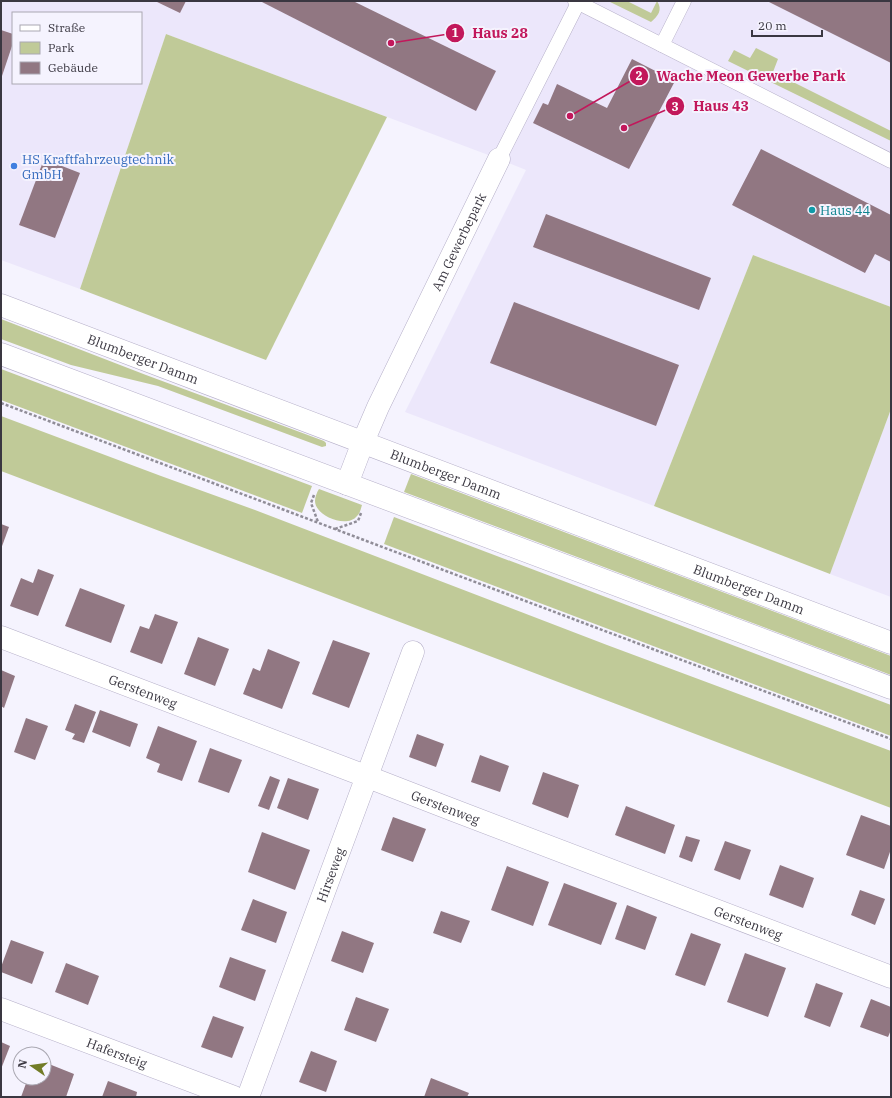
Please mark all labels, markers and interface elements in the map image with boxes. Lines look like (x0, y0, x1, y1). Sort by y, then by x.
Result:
legend (12, 12, 142, 84)
scale bar (752, 12, 822, 38)
text: 20 m (758, 18, 787, 33)
text: Straße (48, 20, 85, 35)
callout: Haus 28 (445, 20, 536, 46)
text: Haus 28 (472, 24, 528, 42)
text: 1 (451, 25, 459, 40)
text: Park (48, 40, 74, 55)
text: Gebäude (48, 60, 98, 75)
callout: Wache Meon Gewerbe Park (629, 63, 853, 89)
text: Wache Meon Gewerbe Park (657, 67, 846, 85)
text: 2 (635, 68, 643, 83)
callout: Haus 43 (665, 93, 757, 119)
text: Haus 43 (693, 97, 749, 115)
text: 3 (671, 99, 679, 114)
place label: HS Kraftfahrzeugtechnik GmbH (22, 151, 175, 183)
marker: HS Kraftfahrzeugtechnik GmbH (9, 161, 19, 171)
street label: Am Gewerbepark (428, 190, 490, 294)
place label: Haus 44 (820, 202, 870, 219)
marker: Haus 44 (807, 205, 817, 215)
street label: Blumberger Damm (85, 331, 201, 388)
street label: Blumberger Damm (388, 446, 504, 503)
street label: Blumberger Damm (691, 561, 807, 618)
street label: Gerstenweg (106, 671, 180, 712)
street label: Gerstenweg (409, 787, 482, 828)
street label: Hirseweg (313, 845, 349, 905)
street label: Gerstenweg (711, 902, 785, 944)
street label: Hafersteig (84, 1034, 149, 1072)
north arrow (12, 1046, 52, 1086)
text: N (14, 1058, 30, 1070)

